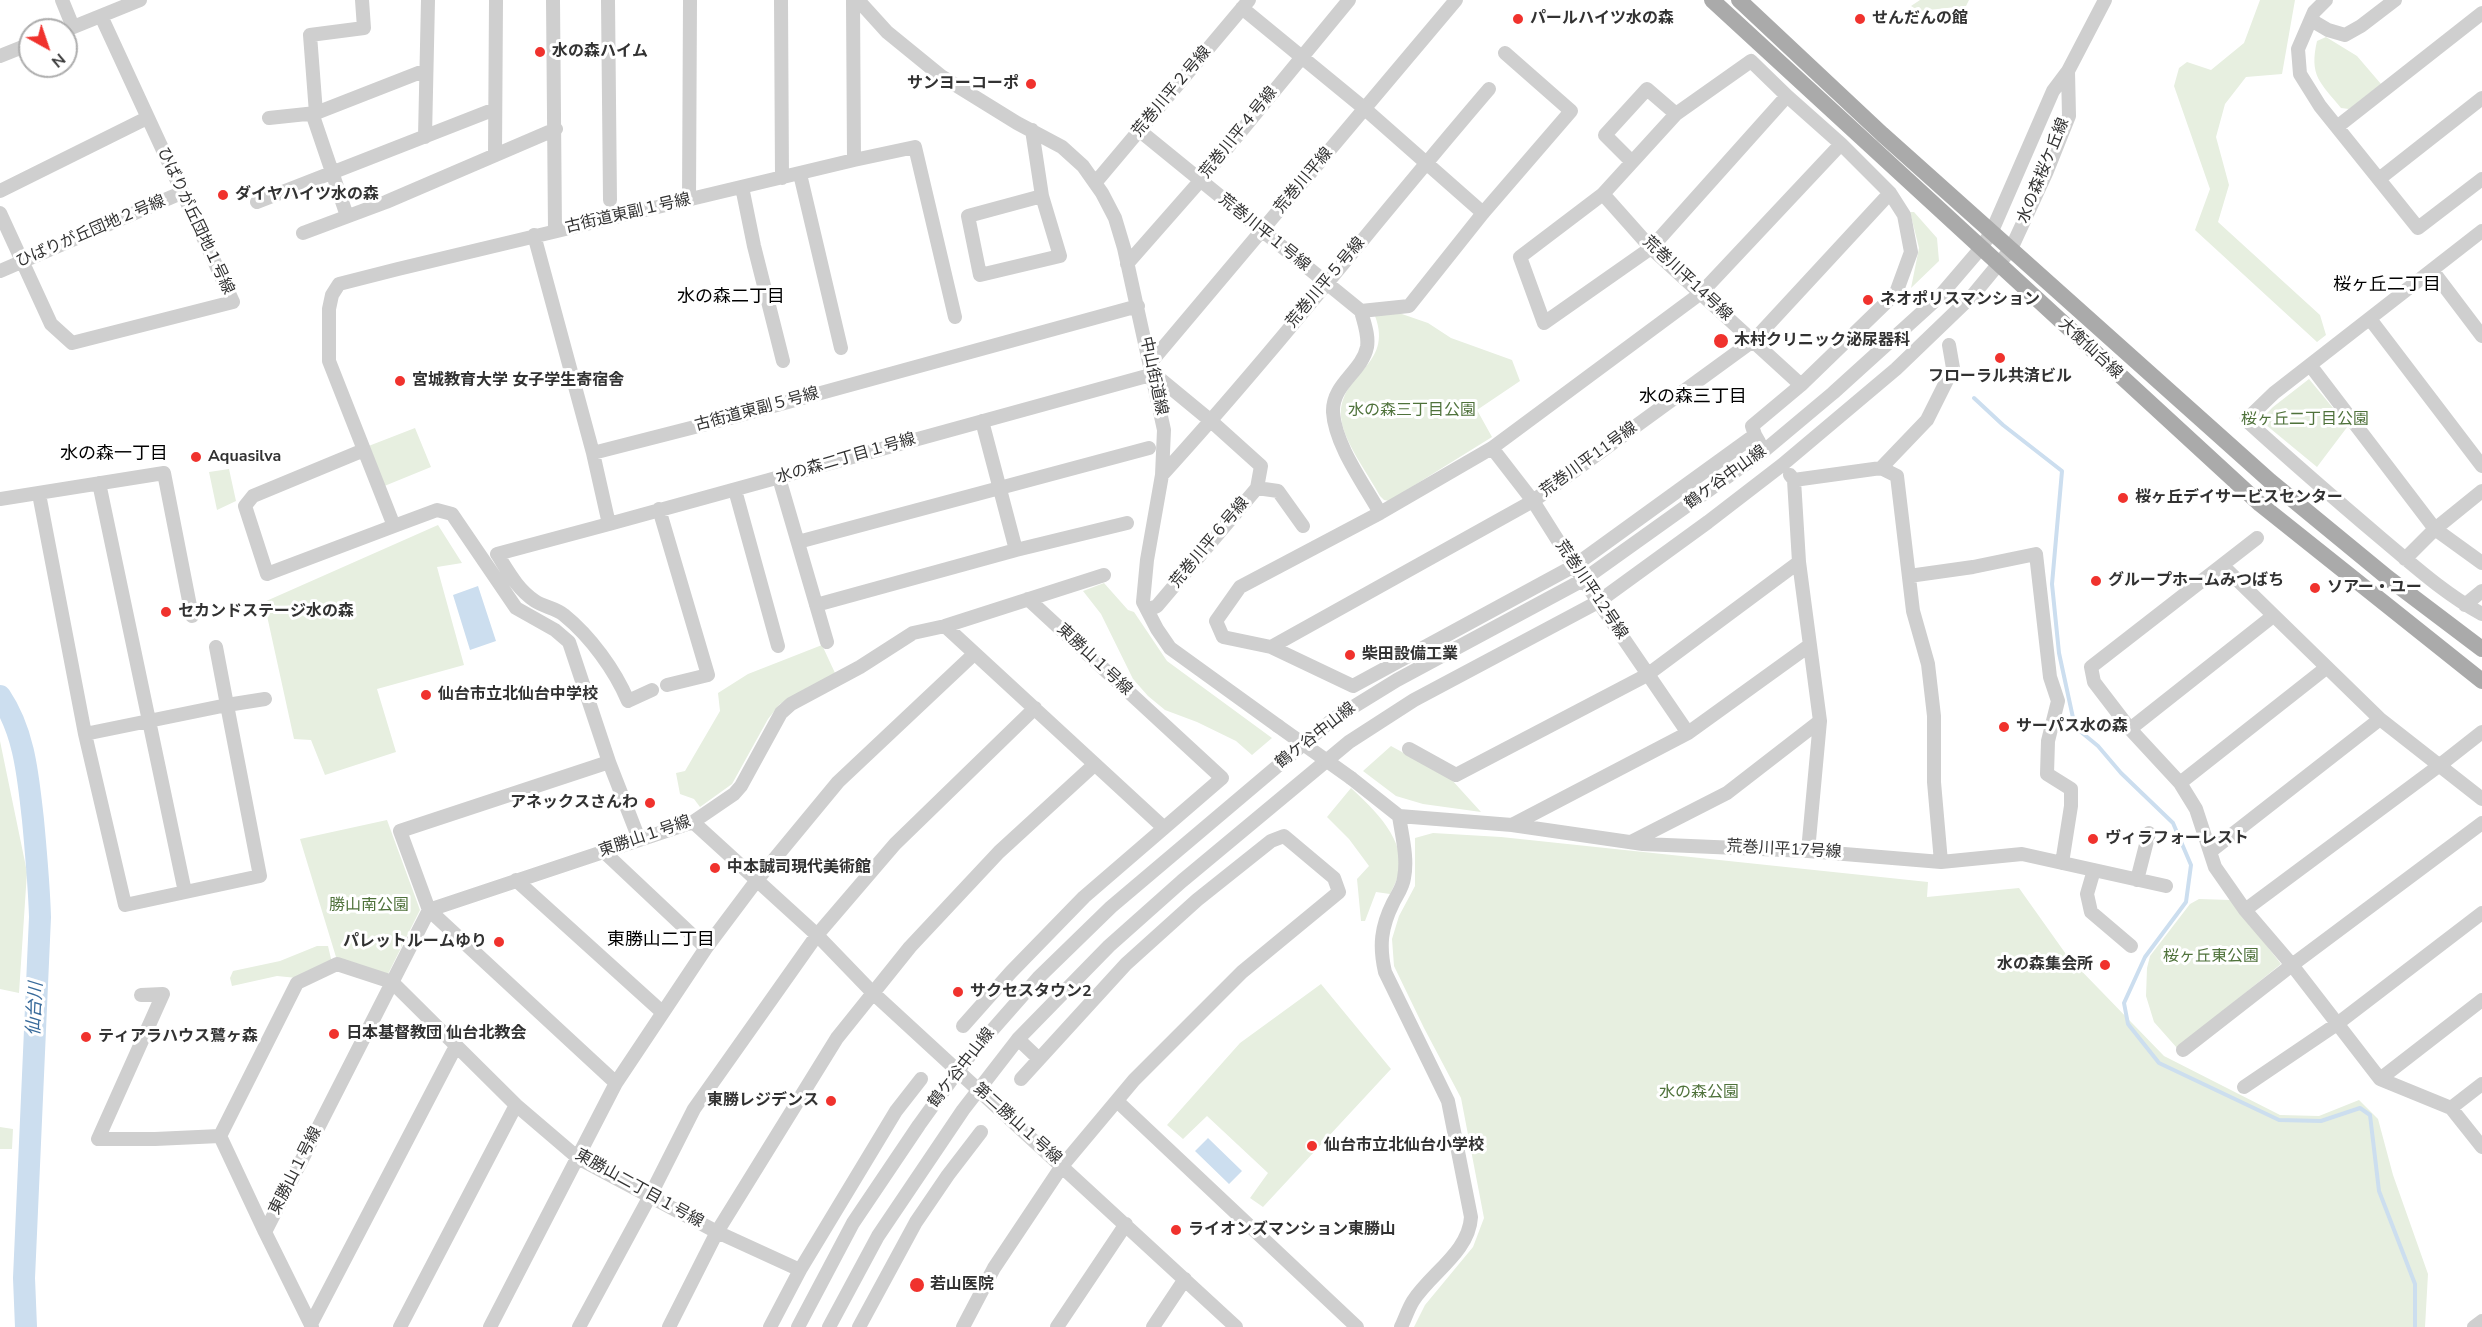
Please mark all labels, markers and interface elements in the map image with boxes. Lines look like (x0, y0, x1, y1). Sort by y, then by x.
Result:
place label: パールハイツ水の森 (1530, 9, 1674, 29)
place label: せんだんの館 (1872, 9, 1968, 29)
marker: パールハイツ水の森 (1511, 12, 1525, 26)
marker: せんだんの館 (1853, 12, 1867, 26)
north arrow (18, 18, 78, 78)
place label: 水の森ハイム (552, 42, 648, 62)
street label: 荒巻川平２号線 (1129, 43, 1215, 141)
marker: 水の森ハイム (533, 45, 547, 59)
text: N (47, 48, 70, 73)
place label: サンヨーコーポ (907, 74, 1019, 94)
marker: サンヨーコーポ (1024, 77, 1038, 91)
street label: 荒巻川平４号線 (1196, 83, 1282, 183)
street label: 水の森桜ケ丘線 (2014, 115, 2074, 227)
street label: ひばりが丘団地１号線 (152, 144, 238, 298)
street label: 荒巻川平線 (1271, 144, 1337, 218)
place label: ダイヤハイツ水の森 (235, 185, 379, 205)
marker: ダイヤハイツ水の森 (216, 188, 230, 202)
street label: 古街道東副１号線 (563, 190, 693, 238)
street label: 荒巻川平１号線 (1214, 190, 1314, 276)
street label: ひばりが丘団地２号線 (14, 192, 168, 272)
street label: 荒巻川平14号線 (1638, 233, 1736, 325)
street label: 荒巻川平５号線 (1283, 234, 1369, 332)
district label: 桜ヶ丘二丁目 (2333, 275, 2441, 297)
district label: 水の森二丁目 (677, 287, 785, 309)
place label: ネオポリスマンション (1880, 290, 2040, 310)
marker: ネオポリスマンション (1861, 293, 1875, 307)
street label: 大衡仙台線 (2054, 315, 2126, 383)
place label: 木村クリニック泌尿器科 (1734, 331, 1910, 351)
marker: 木村クリニック泌尿器科 (1712, 332, 1730, 350)
street label: 中山街道線 (1135, 335, 1171, 417)
marker: フローラル共済ビル (1993, 351, 2007, 365)
place label: フローラル共済ビル (1928, 367, 2072, 387)
place label: 宮城教育大学 女子学生寄宿舎 (412, 371, 624, 391)
marker: 宮城教育大学 女子学生寄宿舎 (393, 374, 407, 388)
street label: 古街道東副５号線 (693, 384, 821, 436)
district label: 水の森三丁目 (1639, 387, 1747, 409)
park label: 水の森三丁目公園 (1348, 401, 1476, 421)
park label: 桜ヶ丘二丁目公園 (2241, 410, 2369, 430)
street label: 荒巻川平11号線 (1537, 418, 1641, 502)
street label: 水の森二丁目１号線 (774, 430, 918, 488)
street label: 鶴ケ谷中山線 (1682, 442, 1770, 514)
district label: 水の森一丁目 (60, 444, 168, 466)
place label: Aquasilva (208, 447, 281, 467)
marker: Aquasilva (189, 450, 203, 464)
place label: 桜ヶ丘デイサービスセンター (2135, 488, 2343, 508)
marker: 桜ヶ丘デイサービスセンター (2116, 491, 2130, 505)
street label: 荒巻川平６号線 (1167, 494, 1253, 592)
street label: 荒巻川平12号線 (1551, 537, 1631, 643)
place label: グループホームみつばち (2108, 571, 2284, 591)
marker: グループホームみつばち (2089, 574, 2103, 588)
place label: ソアー・ユー (2327, 578, 2422, 598)
marker: ソアー・ユー (2308, 581, 2322, 595)
place label: セカンドステージ水の森 (178, 602, 354, 622)
marker: セカンドステージ水の森 (159, 605, 173, 619)
street label: 東勝山１号線 (1052, 620, 1136, 700)
place label: 柴田設備工業 (1362, 645, 1458, 665)
marker: 柴田設備工業 (1343, 648, 1357, 662)
place label: 仙台市立北仙台中学校 (438, 685, 598, 705)
marker: 仙台市立北仙台中学校 (419, 688, 433, 702)
street label: 鶴ケ谷中山線 (1272, 699, 1360, 773)
place label: サーパス水の森 (2016, 717, 2128, 737)
marker: サーパス水の森 (1997, 720, 2011, 734)
place label: アネックスさんわ (510, 793, 638, 813)
marker: アネックスさんわ (643, 796, 657, 810)
street label: 東勝山１号線 (596, 812, 694, 862)
place label: ヴィラフォーレスト (2105, 829, 2249, 849)
marker: ヴィラフォーレスト (2086, 832, 2100, 846)
street label: 荒巻川平17号線 (1726, 837, 1842, 863)
place label: 中本誠司現代美術館 (727, 858, 871, 878)
marker: 中本誠司現代美術館 (708, 861, 722, 875)
park label: 勝山南公園 (329, 896, 409, 916)
district label: 東勝山二丁目 (607, 930, 715, 952)
place label: パレットルームゆり (343, 932, 487, 952)
marker: パレットルームゆり (492, 935, 506, 949)
park label: 桜ヶ丘東公園 (2163, 947, 2259, 967)
place label: 水の森集会所 (1997, 955, 2093, 975)
marker: 水の森集会所 (2098, 958, 2112, 972)
water label: 仙台川 (24, 981, 48, 1037)
place label: サクセスタウン2 (970, 982, 1092, 1002)
marker: サクセスタウン2 (951, 985, 965, 999)
place label: 日本基督教団 仙台北教会 (346, 1024, 526, 1044)
street label: 鶴ケ谷中山線 (925, 1024, 999, 1112)
place label: ティアラハウス鷺ヶ森 (98, 1027, 258, 1047)
marker: 日本基督教団 仙台北教会 (327, 1027, 341, 1041)
marker: ティアラハウス鷺ヶ森 (79, 1030, 93, 1044)
street label: 第二勝山１号線 (969, 1079, 1065, 1169)
park label: 水の森公園 (1659, 1083, 1739, 1103)
place label: 東勝レジデンス (707, 1091, 819, 1111)
marker: 東勝レジデンス (824, 1094, 838, 1108)
street label: 東勝山１号線 (266, 1124, 326, 1218)
place label: 仙台市立北仙台小学校 (1324, 1136, 1484, 1156)
marker: 仙台市立北仙台小学校 (1305, 1139, 1319, 1153)
street label: 東勝山二丁目１号線 (571, 1146, 707, 1232)
place label: ライオンズマンション東勝山 (1188, 1220, 1396, 1240)
marker: ライオンズマンション東勝山 (1169, 1223, 1183, 1237)
place label: 若山医院 (930, 1275, 994, 1295)
marker: 若山医院 (908, 1276, 926, 1294)

